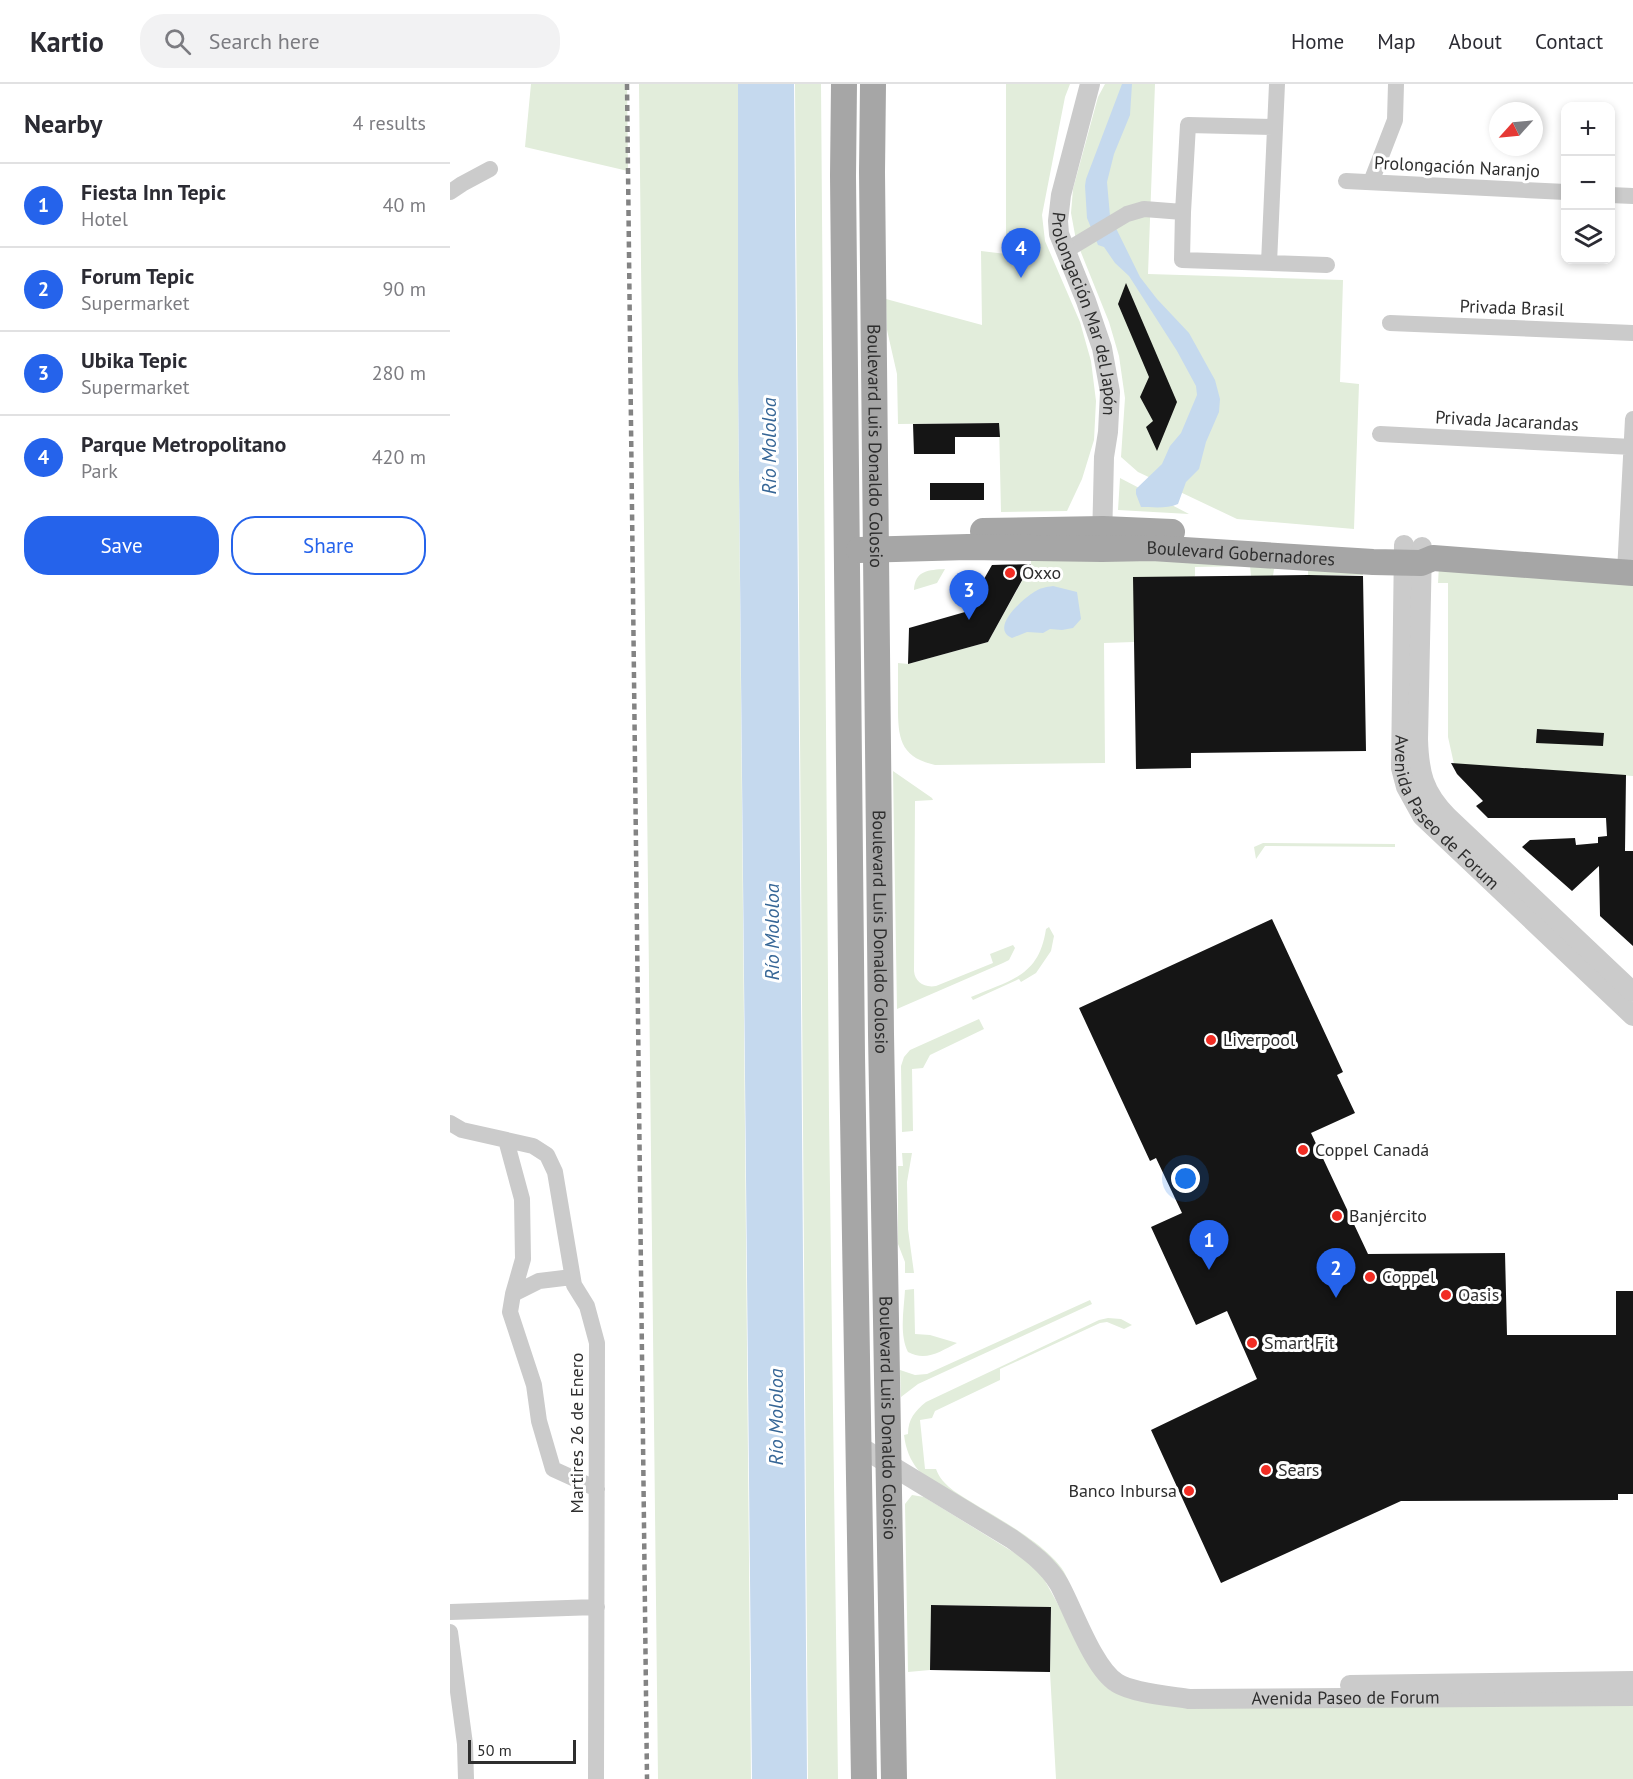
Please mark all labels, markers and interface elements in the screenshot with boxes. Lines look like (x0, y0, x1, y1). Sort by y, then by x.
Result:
search box (140, 14, 560, 68)
text: Kartio (30, 23, 104, 60)
icon: search (161, 25, 194, 58)
text: Search here (209, 27, 320, 55)
text: Home (1291, 28, 1344, 55)
text: Map (1377, 28, 1416, 55)
text: About (1449, 28, 1502, 55)
text: Contact (1535, 28, 1603, 55)
north arrow (1489, 102, 1543, 156)
map controls (1561, 102, 1615, 264)
button: + (1561, 102, 1615, 156)
text: Nearby (24, 107, 102, 140)
text: 4 results (353, 110, 426, 136)
street label: Prolongación Naranjo (1373, 151, 1541, 182)
button: − (1561, 156, 1615, 210)
text: Fiesta Inn Tepic (81, 178, 226, 206)
text: 1 (38, 192, 49, 218)
text: 40 m (383, 192, 426, 218)
text: Hotel (81, 206, 128, 232)
button: layers (1561, 210, 1615, 264)
street label: Prolongación Mar del Japón (1047, 211, 1123, 416)
pin: 4 (1002, 228, 1040, 278)
text: Forum Tepic (81, 262, 194, 290)
text: 2 (38, 276, 49, 302)
text: 90 m (383, 276, 426, 302)
text: Supermarket (81, 290, 189, 316)
street label: Privada Brasil (1459, 294, 1565, 321)
street label: Boulevard Luis Donaldo Colosio (863, 324, 888, 568)
text: Ubika Tepic (81, 346, 187, 374)
text: 3 (38, 360, 49, 386)
text: 280 m (372, 360, 426, 386)
text: Supermarket (81, 374, 189, 400)
water label: Río Mololoa (756, 397, 782, 495)
street label: Privada Jacarandas (1435, 405, 1579, 436)
text: Parque Metropolitano (81, 430, 286, 458)
text: 4 (38, 444, 49, 470)
text: 420 m (372, 444, 426, 470)
text: Park (81, 458, 118, 484)
button: Save (24, 516, 219, 575)
button: Share (231, 516, 426, 575)
street label: Boulevard Gobernadores (1146, 536, 1336, 571)
place label: Oxxo (1022, 561, 1061, 584)
marker: Oxxo (1003, 566, 1017, 580)
pin: 3 (950, 570, 988, 620)
street label: Avenida Paseo de Forum (1390, 735, 1504, 894)
street label: Boulevard Luis Donaldo Colosio (868, 810, 893, 1054)
water label: Río Mololoa (759, 883, 785, 981)
place label: Liverpool (1223, 1028, 1296, 1051)
marker: Liverpool (1204, 1033, 1218, 1047)
place label: Coppel Canadá (1315, 1138, 1429, 1161)
marker: Coppel Canadá (1296, 1143, 1310, 1157)
your location (1171, 1164, 1200, 1193)
place label: Banjército (1349, 1204, 1427, 1227)
marker: Banjército (1330, 1209, 1344, 1223)
pin: 1 (1190, 1220, 1228, 1270)
pin: 2 (1316, 1248, 1356, 1298)
place label: Coppel (1382, 1265, 1436, 1288)
marker: Coppel (1363, 1270, 1377, 1284)
place label: Oasis (1458, 1283, 1499, 1306)
marker: Oasis (1439, 1288, 1453, 1302)
street label: Boulevard Luis Donaldo Colosio (875, 1296, 902, 1540)
place label: Smart Fit (1264, 1331, 1335, 1354)
marker: Smart Fit (1245, 1336, 1259, 1350)
street label: Martires 26 de Enero (565, 1353, 588, 1513)
water label: Río Mololoa (763, 1368, 789, 1466)
place label: Sears (1278, 1458, 1319, 1481)
marker: Sears (1259, 1463, 1273, 1477)
place label: Banco Inbursa (1068, 1479, 1177, 1502)
marker: Banco Inbursa (1182, 1484, 1196, 1498)
street label: Avenida Paseo de Forum (1251, 1685, 1440, 1710)
scale bar (468, 1737, 576, 1764)
text: 50 m (477, 1740, 512, 1760)

